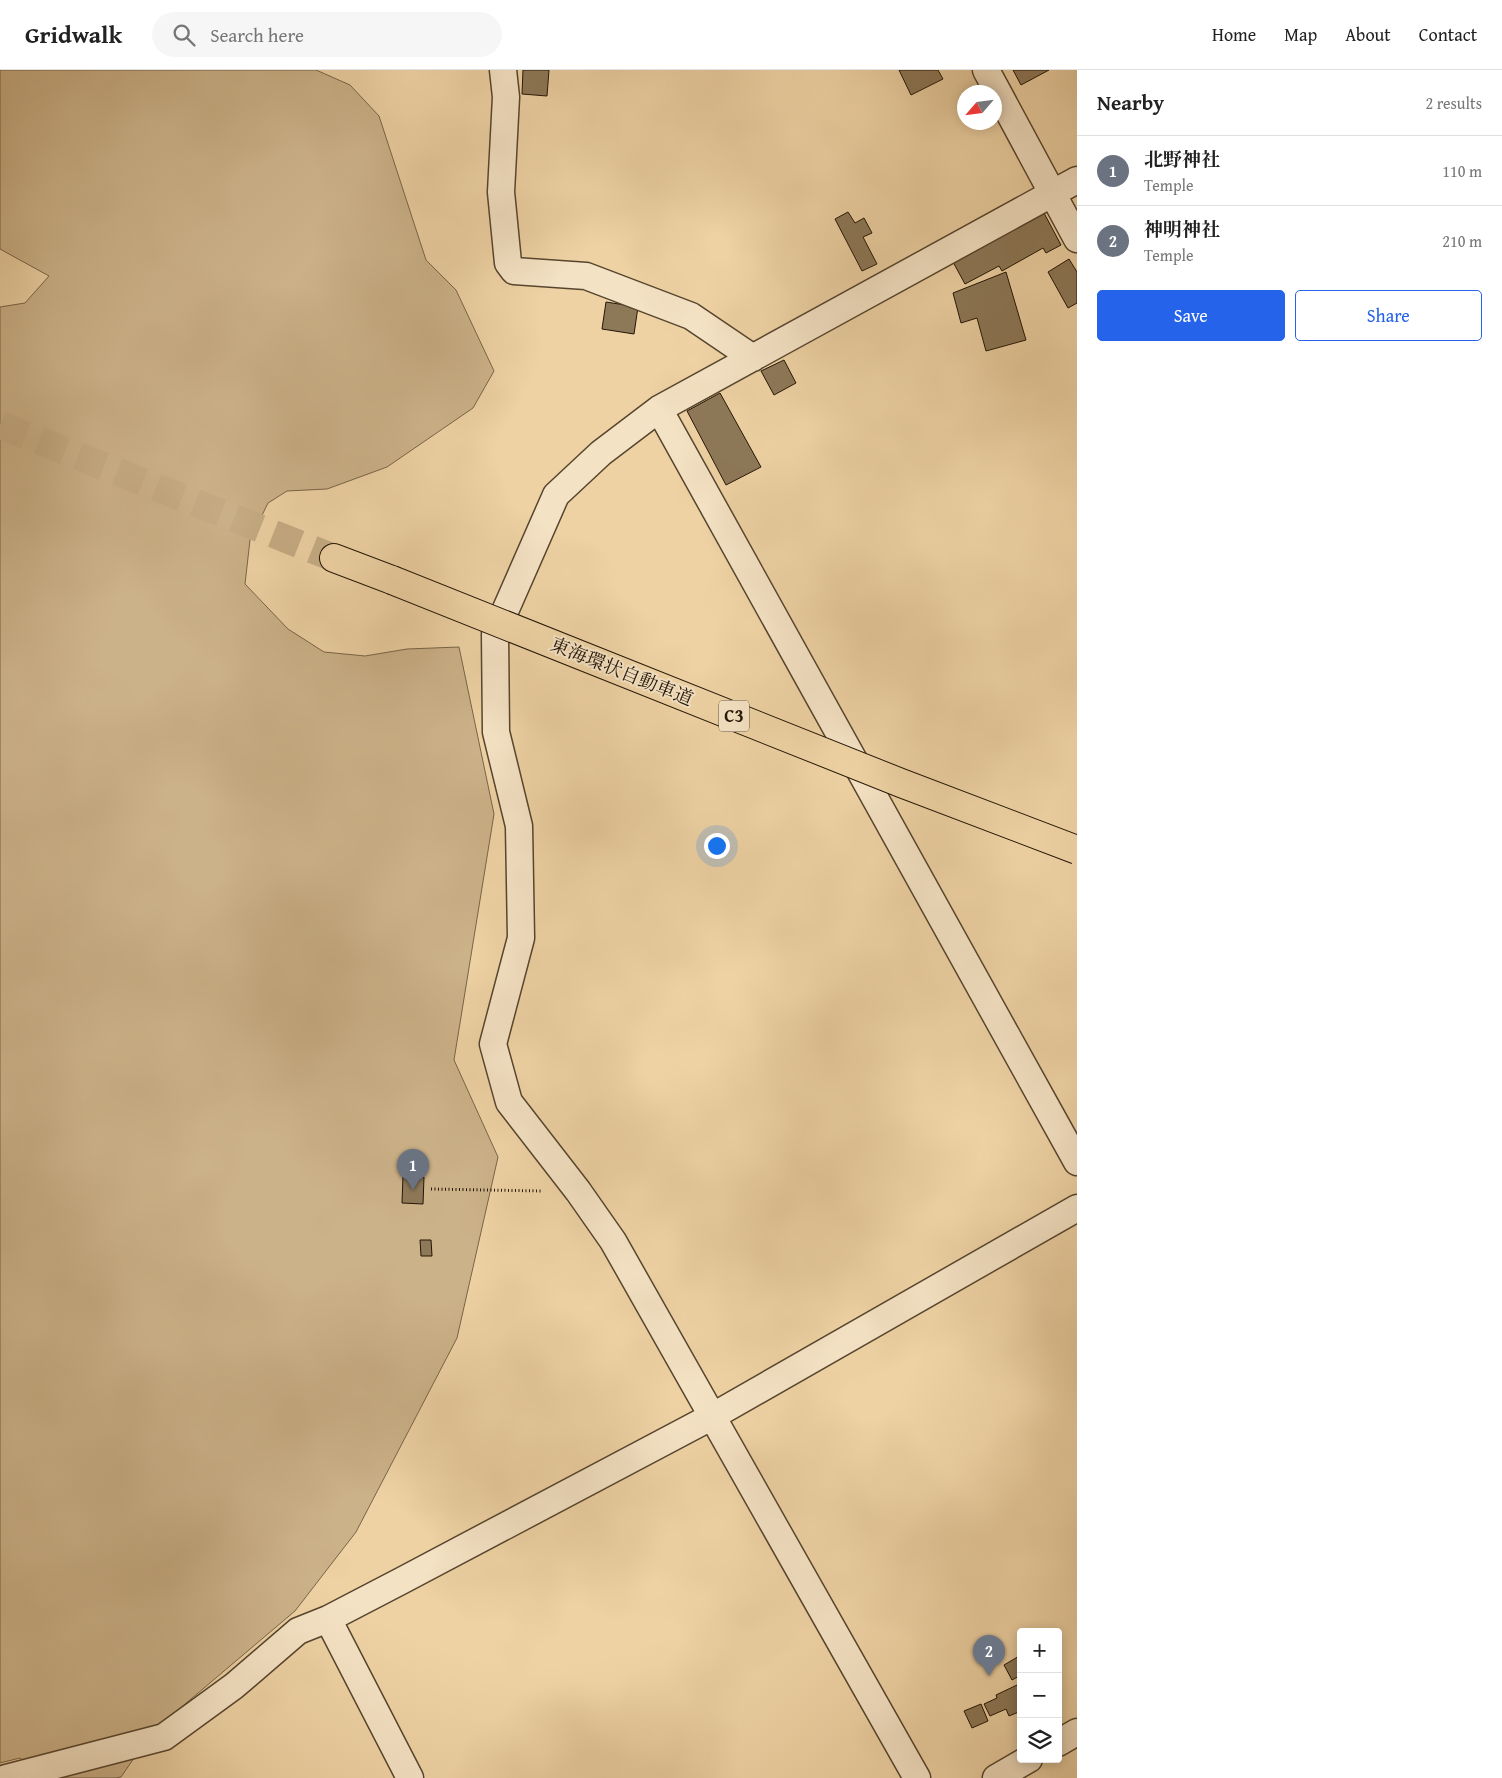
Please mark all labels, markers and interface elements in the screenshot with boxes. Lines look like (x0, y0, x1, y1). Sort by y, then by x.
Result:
search box (152, 12, 502, 57)
text: Gridwalk (25, 17, 122, 52)
icon: search (170, 21, 198, 49)
text: Search here (210, 21, 304, 49)
text: Home (1212, 21, 1256, 48)
text: Map (1284, 21, 1317, 48)
text: About (1345, 21, 1391, 48)
text: Contact (1419, 21, 1477, 48)
north arrow (957, 85, 1002, 130)
text: Nearby (1097, 87, 1164, 118)
text: 2 results (1425, 91, 1482, 115)
text: 北野神社 (1144, 145, 1220, 173)
text: 1 (1109, 159, 1117, 183)
text: 110 m (1442, 159, 1482, 183)
text: Temple (1144, 173, 1194, 197)
text: 神明神社 (1144, 215, 1220, 243)
text: 2 (1109, 229, 1117, 253)
text: 210 m (1442, 229, 1482, 253)
text: Temple (1144, 243, 1194, 267)
button: Save (1097, 290, 1285, 341)
button: Share (1295, 290, 1482, 341)
street label: 東海環状自動車道 (546, 630, 698, 712)
road number: C3 (719, 700, 749, 731)
your location (704, 833, 730, 859)
pin: 1 (397, 1149, 429, 1190)
map controls (1017, 1628, 1062, 1763)
button: + (1017, 1628, 1062, 1673)
pin: 2 (973, 1635, 1005, 1676)
button: − (1017, 1673, 1062, 1718)
button: layers (1017, 1718, 1062, 1763)

